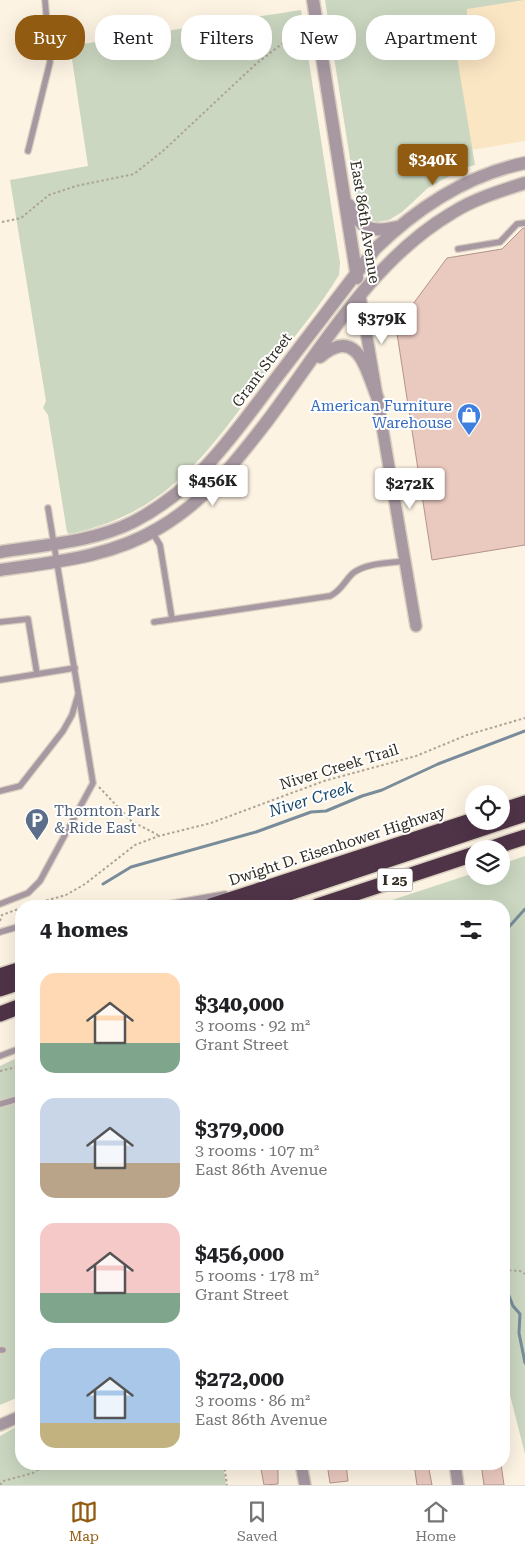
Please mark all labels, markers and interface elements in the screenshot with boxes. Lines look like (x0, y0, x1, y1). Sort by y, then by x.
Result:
chip: Buy (15, 15, 85, 60)
chip: Rent (95, 15, 171, 60)
chip: Filters (181, 15, 272, 60)
chip: New (282, 15, 356, 60)
chip: Apartment (366, 15, 495, 60)
pin: $340K (398, 144, 468, 186)
text: $340K (409, 150, 457, 169)
street label: East 86th Avenue (346, 159, 384, 285)
pin: $379K (347, 302, 417, 345)
text: $379K (358, 309, 406, 328)
street label: Grant Street (228, 329, 296, 411)
place label: American Furniture Warehouse (310, 397, 452, 432)
shop icon: American Furniture Warehouse (456, 402, 482, 436)
pin: $456K (178, 464, 248, 507)
pin: $272K (375, 468, 445, 510)
text: $456K (189, 471, 237, 490)
text: $272K (386, 474, 434, 493)
street label: Niver Creek Trail (277, 740, 401, 794)
water label: Niver Creek (266, 777, 356, 821)
map controls (465, 785, 510, 885)
button: locate (465, 785, 510, 830)
place label: Thornton Park & Ride East (54, 802, 160, 837)
street label: Dwight D. Eisenhower Highway (226, 802, 448, 890)
parking icon: Thornton Park & Ride East (24, 807, 50, 841)
button: layers (465, 840, 510, 885)
road number: I 25 (378, 868, 412, 892)
icon: filters (457, 916, 485, 944)
text: 4 homes (40, 918, 128, 942)
text: $340,000 (195, 992, 284, 1016)
icon: home (80, 993, 140, 1053)
text: 3 rooms · 92 m² (195, 1016, 310, 1035)
text: Grant Street (195, 1035, 289, 1054)
text: $379,000 (195, 1117, 284, 1141)
icon: home (80, 1118, 140, 1178)
text: 3 rooms · 107 m² (195, 1141, 319, 1160)
text: East 86th Avenue (195, 1160, 327, 1179)
text: $456,000 (195, 1242, 284, 1266)
icon: home (80, 1243, 140, 1303)
text: 5 rooms · 178 m² (195, 1266, 319, 1285)
text: Grant Street (195, 1285, 289, 1304)
text: $272,000 (195, 1367, 284, 1391)
icon: home (80, 1368, 140, 1428)
text: 3 rooms · 86 m² (195, 1391, 310, 1410)
text: East 86th Avenue (195, 1410, 327, 1429)
tab: Map (69, 1498, 99, 1544)
tab: Saved (237, 1498, 277, 1544)
tab: Home (415, 1498, 456, 1544)

